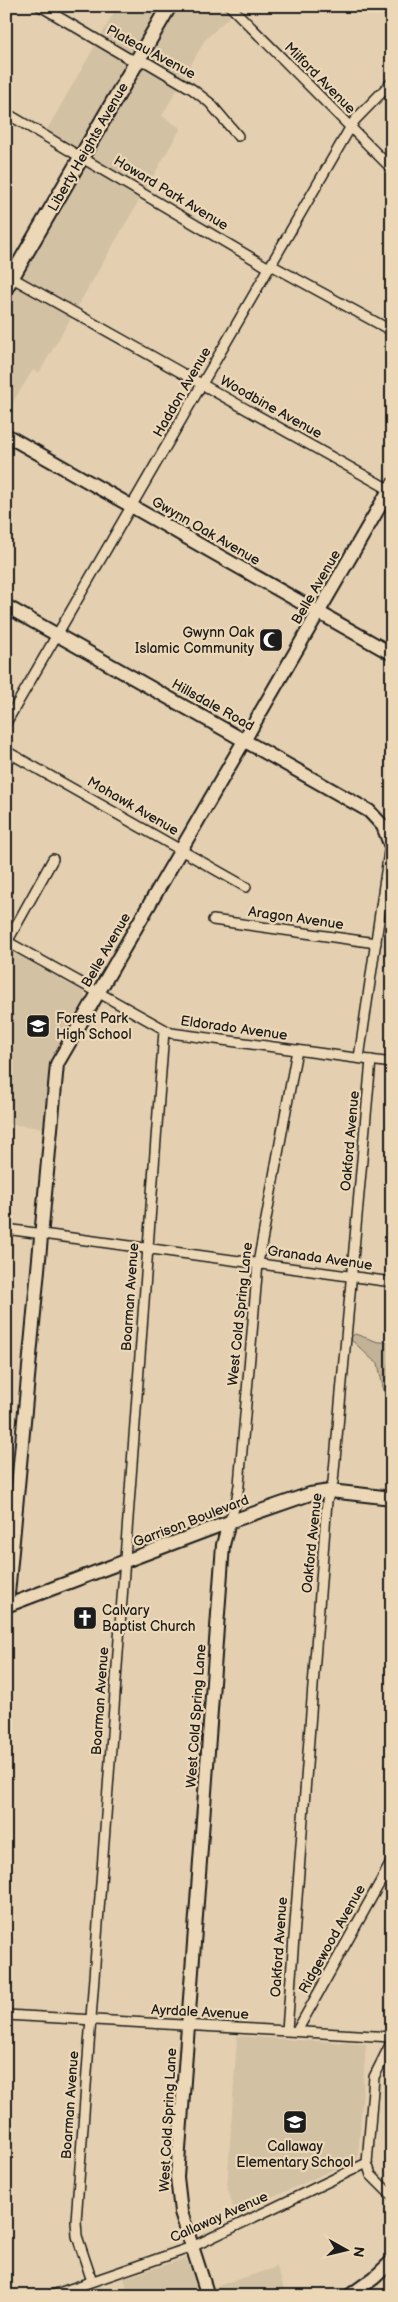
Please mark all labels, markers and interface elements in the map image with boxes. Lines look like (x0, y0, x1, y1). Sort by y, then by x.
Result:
street label: Plateau Avenue (104, 21, 198, 83)
street label: Milford Avenue (281, 39, 359, 117)
street label: Liberty Heights Avenue (44, 80, 132, 214)
street label: Howard Park Avenue (111, 152, 231, 234)
street label: Haddon Avenue (149, 344, 215, 440)
street label: Woodbine Avenue (217, 372, 325, 442)
street label: Gwynn Oak Avenue (149, 493, 263, 569)
street label: Belle Avenue (288, 547, 344, 627)
place label: Gwynn Oak Islamic Community (135, 624, 255, 657)
mosque icon: Gwynn Oak Islamic Community (258, 627, 284, 653)
street label: Hillsdale Road (169, 675, 257, 735)
street label: Mohawk Avenue (84, 773, 182, 839)
street label: Aragon Avenue (247, 903, 345, 933)
street label: Belle Avenue (78, 910, 134, 990)
place label: Forest Park High School (56, 1010, 132, 1043)
street label: Eldorado Avenue (180, 1012, 288, 1044)
school or university icon: Forest Park High School (25, 1013, 51, 1039)
street label: Oakford Avenue (337, 1090, 363, 1192)
street label: West Cold Spring Lane (224, 1241, 256, 1387)
street label: Boarman Avenue (118, 1242, 142, 1352)
street label: Granada Avenue (266, 1242, 374, 1274)
street label: Garrison Boulevard (131, 1491, 251, 1551)
street label: Oakford Avenue (298, 1492, 326, 1594)
place label: Calvary Baptist Church (102, 1602, 196, 1635)
church icon: Calvary Baptist Church (72, 1605, 98, 1631)
street label: West Cold Spring Lane (182, 1643, 210, 1789)
street label: Boarman Avenue (88, 1646, 112, 1756)
street label: Ridgewood Avenue (295, 1882, 369, 1996)
street label: Oakford Avenue (267, 1896, 291, 1998)
street label: Ayrdale Avenue (151, 2001, 249, 2023)
street label: West Cold Spring Lane (156, 2048, 180, 2192)
street label: Boarman Avenue (58, 2050, 82, 2160)
school or university icon: Callaway Elementary School (282, 2109, 308, 2135)
place label: Callaway Elementary School (236, 2138, 354, 2171)
street label: Callaway Avenue (167, 2188, 271, 2246)
north arrow (320, 2224, 370, 2274)
text: N (349, 2245, 368, 2258)

